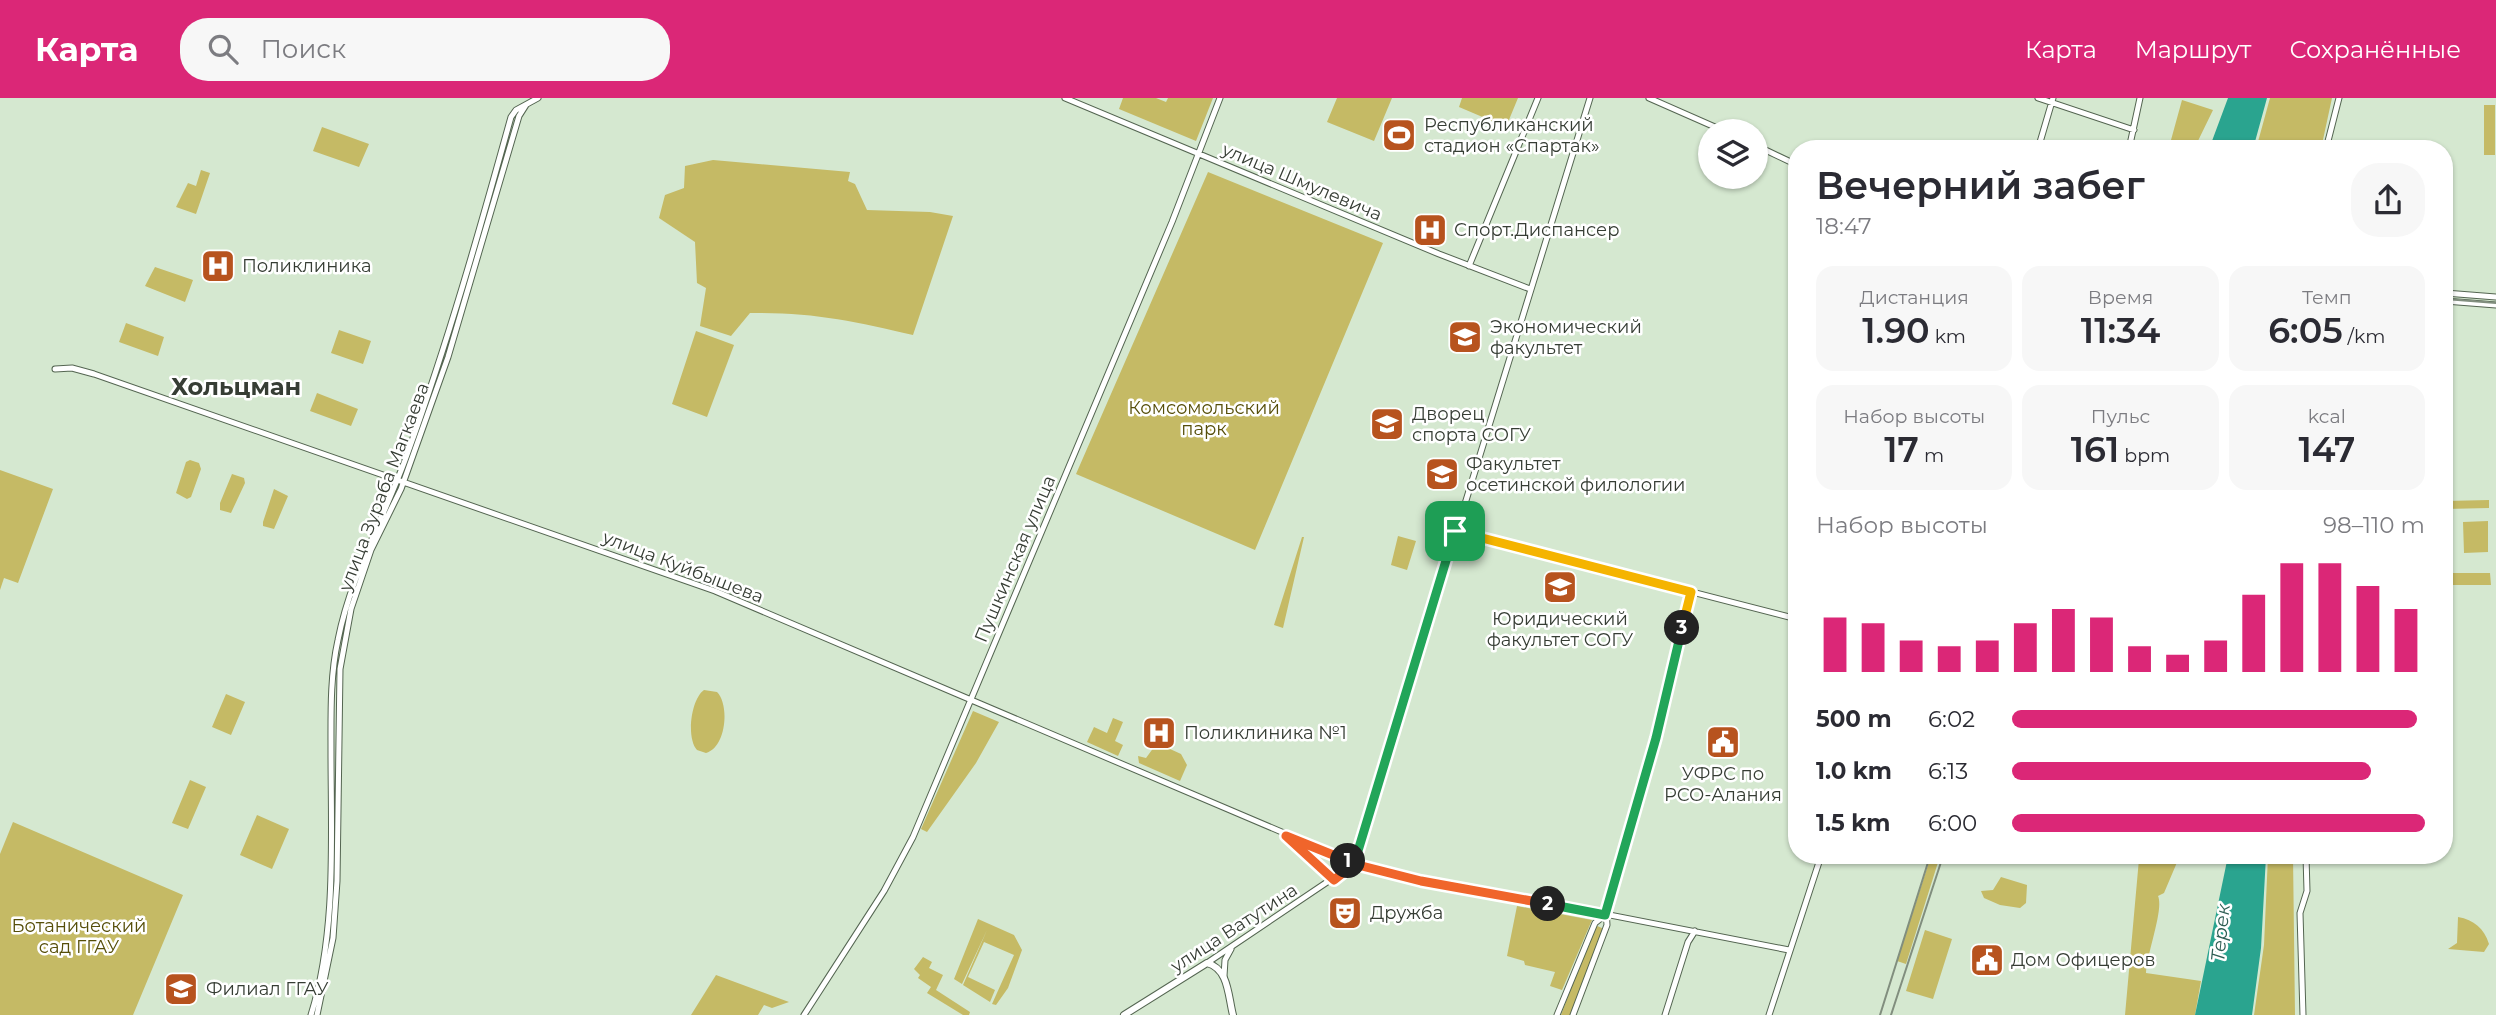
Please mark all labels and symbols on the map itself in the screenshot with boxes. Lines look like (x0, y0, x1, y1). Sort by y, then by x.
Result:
place label: Республиканский стадион «Спартак» (1424, 114, 1600, 157)
sports icon: Республиканский стадион «Спартак» (1380, 116, 1418, 154)
street label: улица Шмулевича (1218, 138, 1385, 226)
hospital icon: Спорт.Диспансер (1411, 211, 1449, 249)
place label: Спорт.Диспансер (1454, 219, 1619, 241)
hospital icon: Поликлиника (199, 247, 237, 285)
place label: Поликлиника (242, 255, 372, 277)
place label: Экономический факультет (1490, 316, 1642, 359)
school or university icon: Экономический факультет (1446, 318, 1484, 356)
district label: Хольцман (171, 372, 301, 401)
street label: улица Зураба Магкаева (334, 380, 434, 595)
park label: Комсомольский парк (1128, 397, 1280, 440)
place label: Дворец спорта СОГУ (1412, 403, 1532, 446)
school or university icon: Дворец спорта СОГУ (1368, 405, 1406, 443)
place label: Факультет осетинской филологии (1466, 453, 1685, 496)
school or university icon: Факультет осетинской филологии (1423, 455, 1461, 493)
street label: Пушкинская улица (970, 472, 1060, 646)
pin (1425, 501, 1485, 561)
street label: улица Куйбышева (598, 526, 767, 608)
school or university icon: Юридический факультет СОГУ (1541, 568, 1579, 606)
place label: Юридический факультет СОГУ (1487, 608, 1634, 651)
pin: 3 (1664, 610, 1700, 646)
hospital icon: Поликлиника №1 (1140, 714, 1178, 752)
place label: Поликлиника №1 (1184, 722, 1347, 744)
public building icon: УФРС по РСО-Алания (1704, 723, 1742, 761)
place label: УФРС по РСО-Алания (1664, 763, 1782, 806)
pin: 1 (1330, 844, 1366, 878)
street label: улица Ватутина (1166, 879, 1302, 978)
pin: 2 (1530, 886, 1566, 922)
theatre icon: Дружба (1326, 894, 1364, 932)
place label: Дружба (1370, 902, 1443, 924)
water label: Терек (2206, 902, 2235, 963)
park label: Ботанический сад ГГАУ (12, 915, 146, 958)
public building icon: Дом Офицеров (1968, 941, 2006, 979)
place label: Дом Офицеров (2011, 949, 2155, 971)
school or university icon: Филиал ГГАУ (162, 970, 200, 1008)
place label: Филиал ГГАУ (206, 978, 329, 1000)

